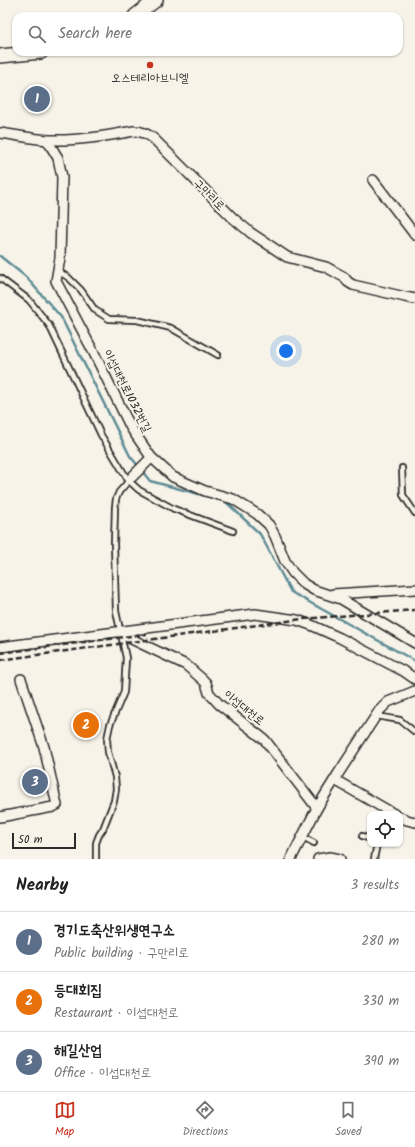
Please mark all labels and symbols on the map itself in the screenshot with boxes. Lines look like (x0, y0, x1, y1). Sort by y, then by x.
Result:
marker: 오스테리아브니엘 (145, 60, 155, 70)
place label: 오스테리아브니엘 (111, 69, 189, 88)
pin: 1 (24, 84, 50, 114)
street label: 구만리로 (189, 175, 229, 215)
your location (276, 341, 296, 361)
street label: 이섭대천로1032번길 (98, 346, 156, 436)
street label: 이섭대천로 (219, 685, 269, 731)
pin: 2 (73, 710, 99, 740)
pin: 3 (22, 767, 48, 797)
scale bar (12, 831, 76, 850)

